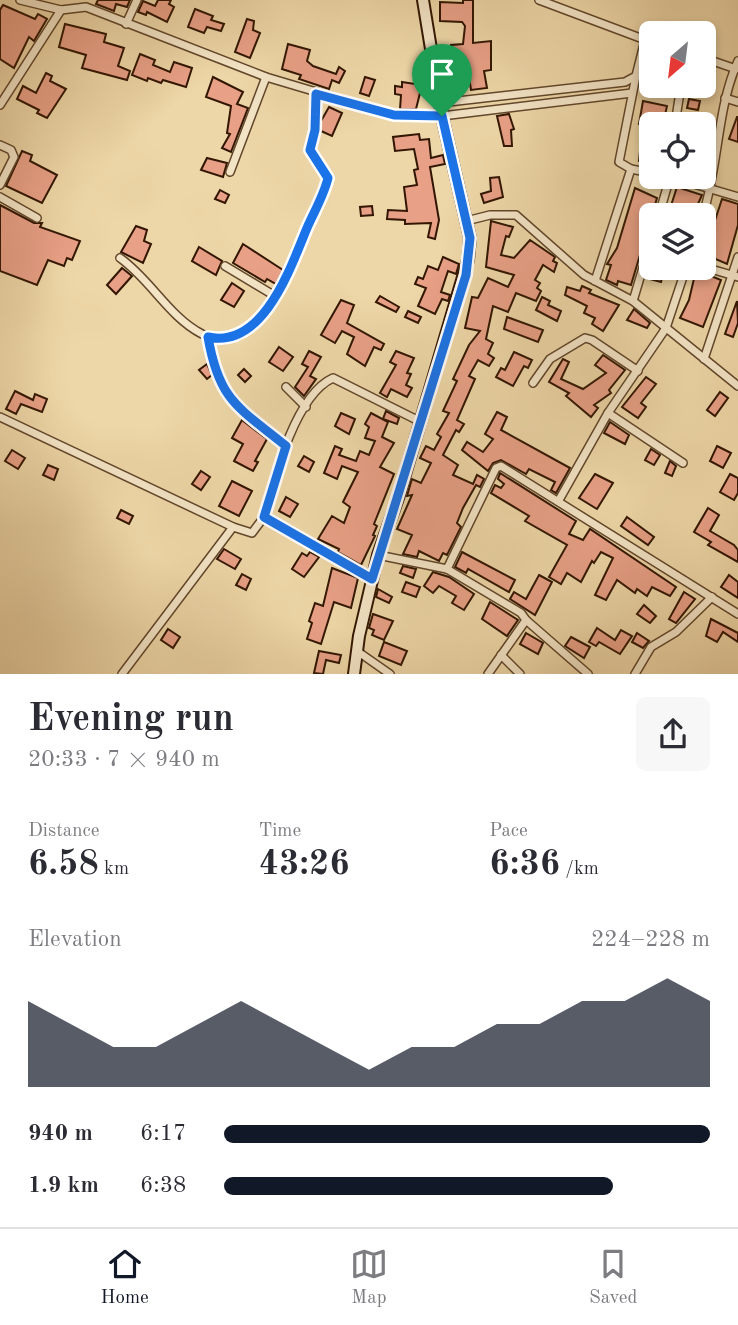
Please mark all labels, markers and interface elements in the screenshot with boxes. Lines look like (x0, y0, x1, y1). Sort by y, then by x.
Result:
north arrow (639, 21, 716, 98)
map controls (639, 21, 716, 280)
pin (412, 44, 472, 116)
icon: arrive (423, 55, 461, 93)
button: locate (639, 112, 716, 189)
button: layers (639, 203, 716, 280)
button: share (636, 697, 710, 771)
text: Evening run (28, 701, 234, 739)
text: 20:33 · 7 × 940 m (28, 748, 220, 771)
text: Distance (28, 822, 100, 841)
text: Time (259, 822, 301, 841)
text: Pace (489, 822, 528, 841)
text: 6.58 (28, 847, 99, 882)
text: 43:26 (259, 847, 350, 882)
text: 6:36 (489, 847, 560, 882)
text: km (99, 860, 129, 879)
text: /km (560, 860, 599, 879)
text: Elevation (28, 928, 122, 951)
text: 224–228 m (591, 928, 710, 951)
text: 940 m (28, 1122, 93, 1145)
text: 6:17 (140, 1122, 186, 1145)
text: 1.9 km (28, 1174, 99, 1197)
text: 6:38 (140, 1174, 186, 1197)
tab: Home (101, 1245, 149, 1310)
tab: Map (350, 1245, 388, 1310)
tab: Saved (589, 1245, 637, 1310)

